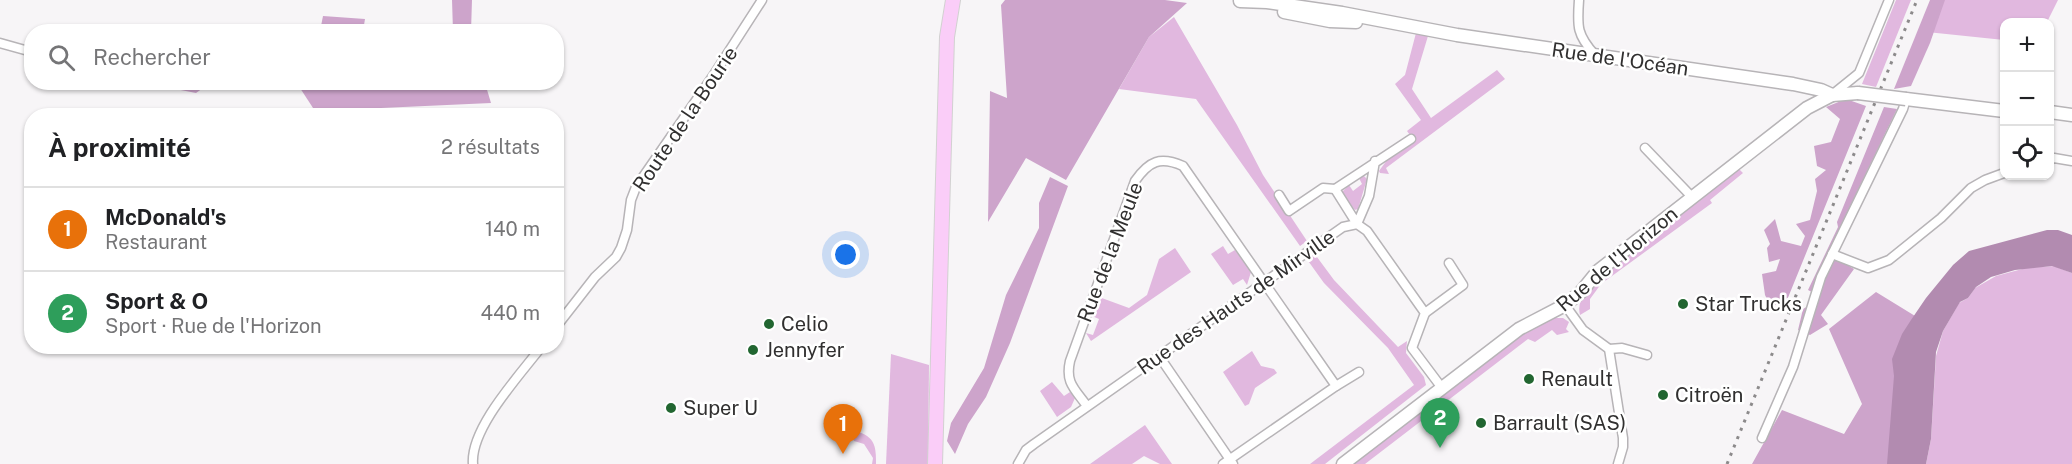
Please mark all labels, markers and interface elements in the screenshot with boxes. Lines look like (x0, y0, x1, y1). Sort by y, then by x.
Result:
map controls (2000, 18, 2054, 180)
button: + (2000, 18, 2054, 72)
search box (24, 24, 564, 90)
street label: Rue de l'Océan (1550, 38, 1690, 80)
icon: search (45, 41, 78, 74)
street label: Route de la Bourie (628, 42, 742, 196)
text: Rechercher (93, 44, 211, 70)
button: − (2000, 72, 2054, 126)
button: locate (2000, 126, 2054, 180)
text: À proximité (48, 132, 191, 163)
text: 2 résultats (441, 135, 540, 159)
street label: Rue de la Meule (1072, 179, 1148, 325)
street label: Rue de l'Horizon (1552, 201, 1682, 317)
text: McDonald's (105, 204, 226, 230)
text: 1 (63, 217, 72, 241)
text: 140 m (485, 217, 540, 241)
street label: Rue des Hauts de Mirville (1133, 225, 1339, 379)
text: Restaurant (105, 230, 207, 254)
your location (831, 240, 860, 269)
text: Sport & O (105, 288, 208, 314)
place label: Star Trucks (1695, 292, 1802, 316)
marker: Star Trucks (1676, 297, 1690, 311)
text: 2 (61, 301, 74, 325)
text: 440 m (480, 301, 540, 325)
place label: Celio (781, 312, 828, 336)
text: Sport · Rue de l'Horizon (105, 314, 322, 338)
marker: Celio (762, 317, 776, 331)
place label: Jennyfer (765, 338, 845, 362)
marker: Jennyfer (746, 343, 760, 357)
place label: Renault (1541, 367, 1613, 391)
marker: Renault (1522, 372, 1536, 386)
place label: Citroën (1675, 383, 1743, 407)
marker: Citroën (1656, 388, 1670, 402)
place label: Super U (683, 396, 758, 420)
pin: 2 (1420, 398, 1460, 448)
marker: Super U (664, 401, 678, 415)
pin: 1 (824, 404, 862, 454)
place label: Barrault (SAS) (1493, 411, 1626, 435)
marker: Barrault (SAS) (1474, 416, 1488, 430)

